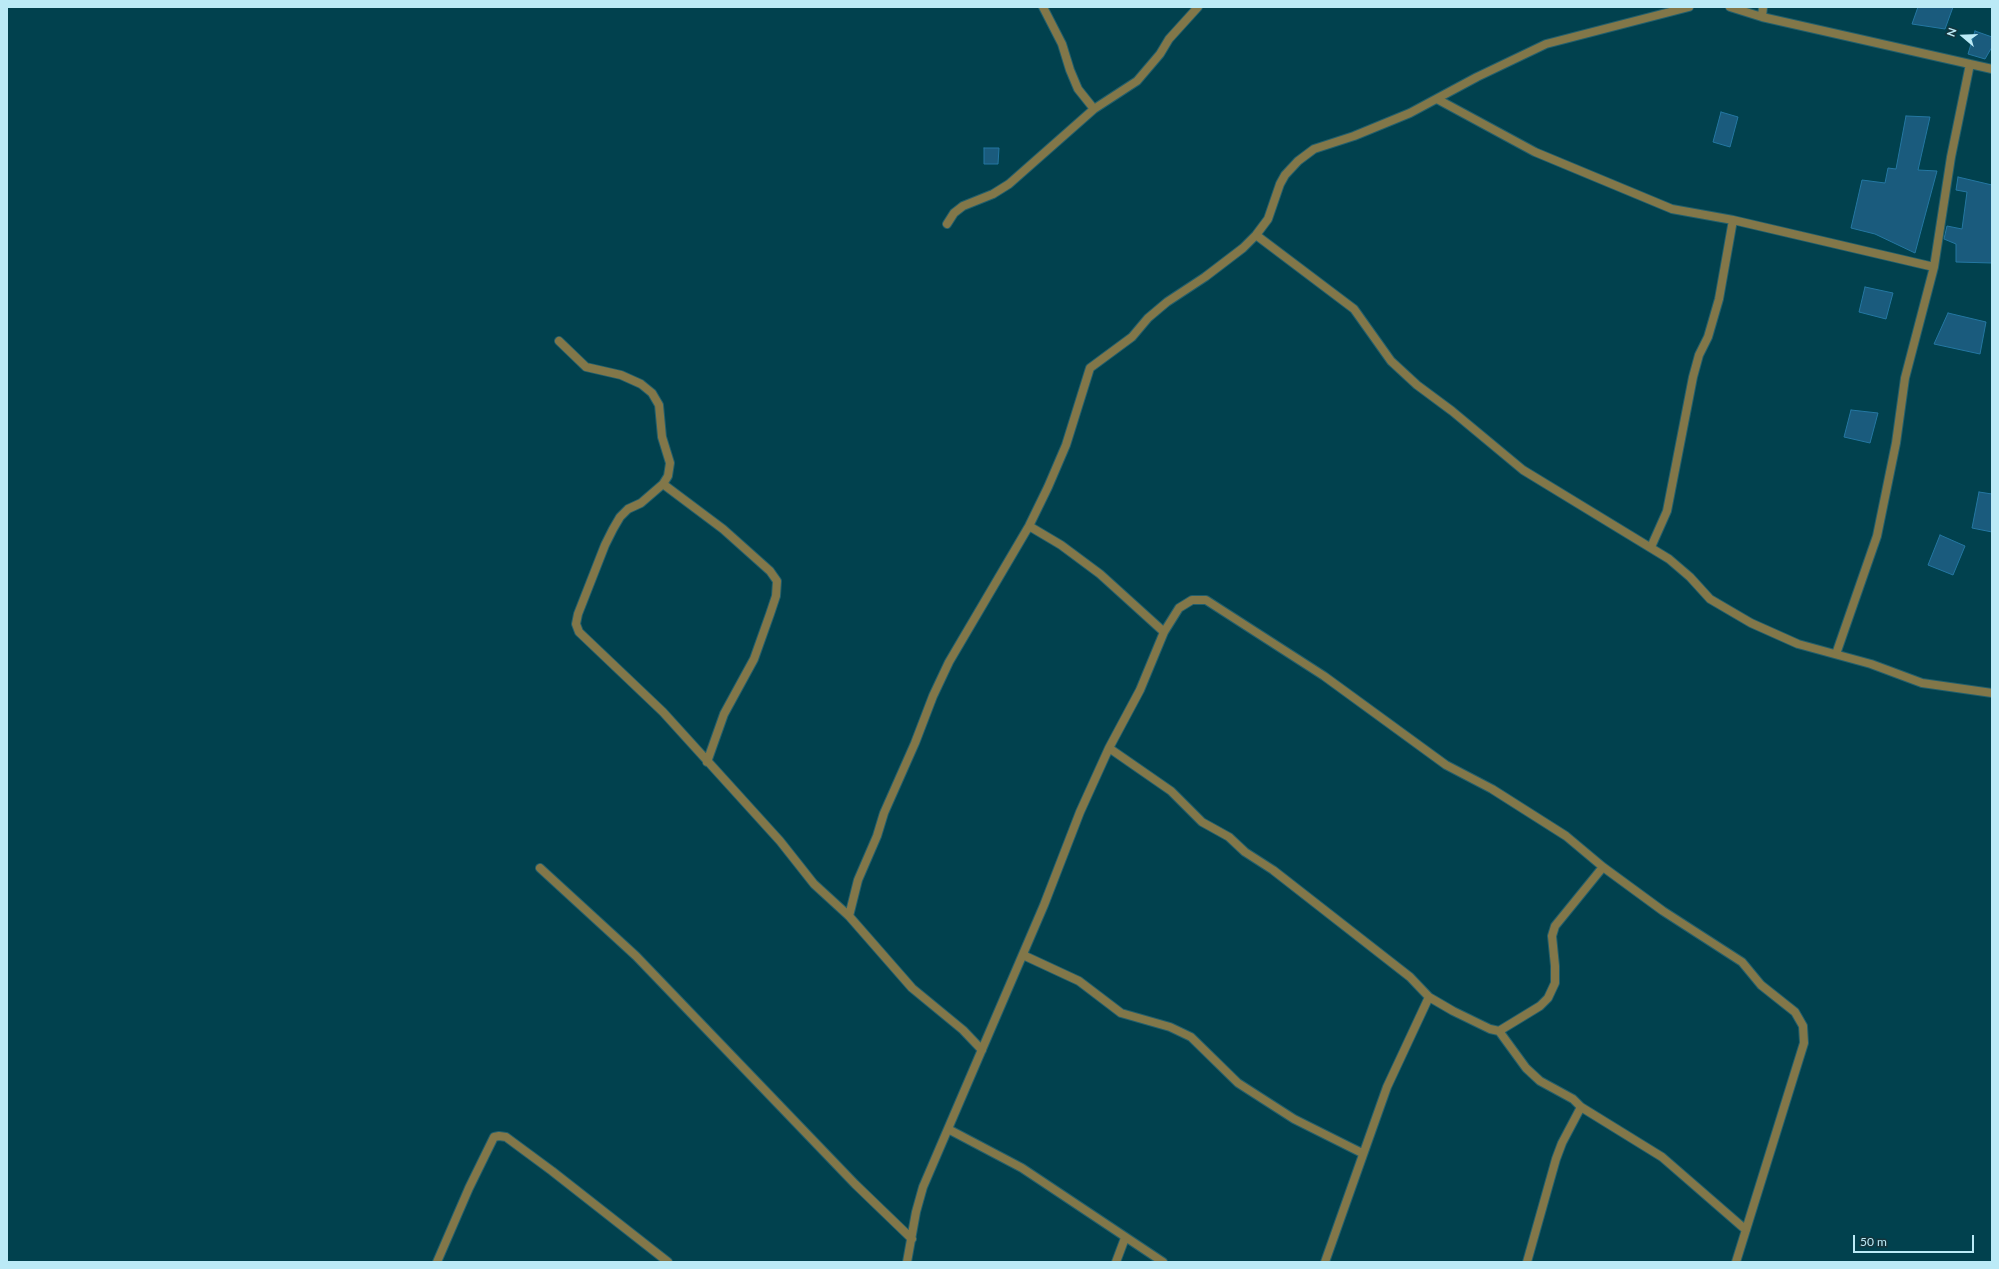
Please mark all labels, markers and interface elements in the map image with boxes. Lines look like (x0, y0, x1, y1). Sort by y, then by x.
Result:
north arrow (1943, 16, 1983, 56)
text: N (1944, 26, 1959, 38)
scale bar (1855, 1227, 1976, 1253)
text: 50 m (1860, 1234, 1887, 1249)

